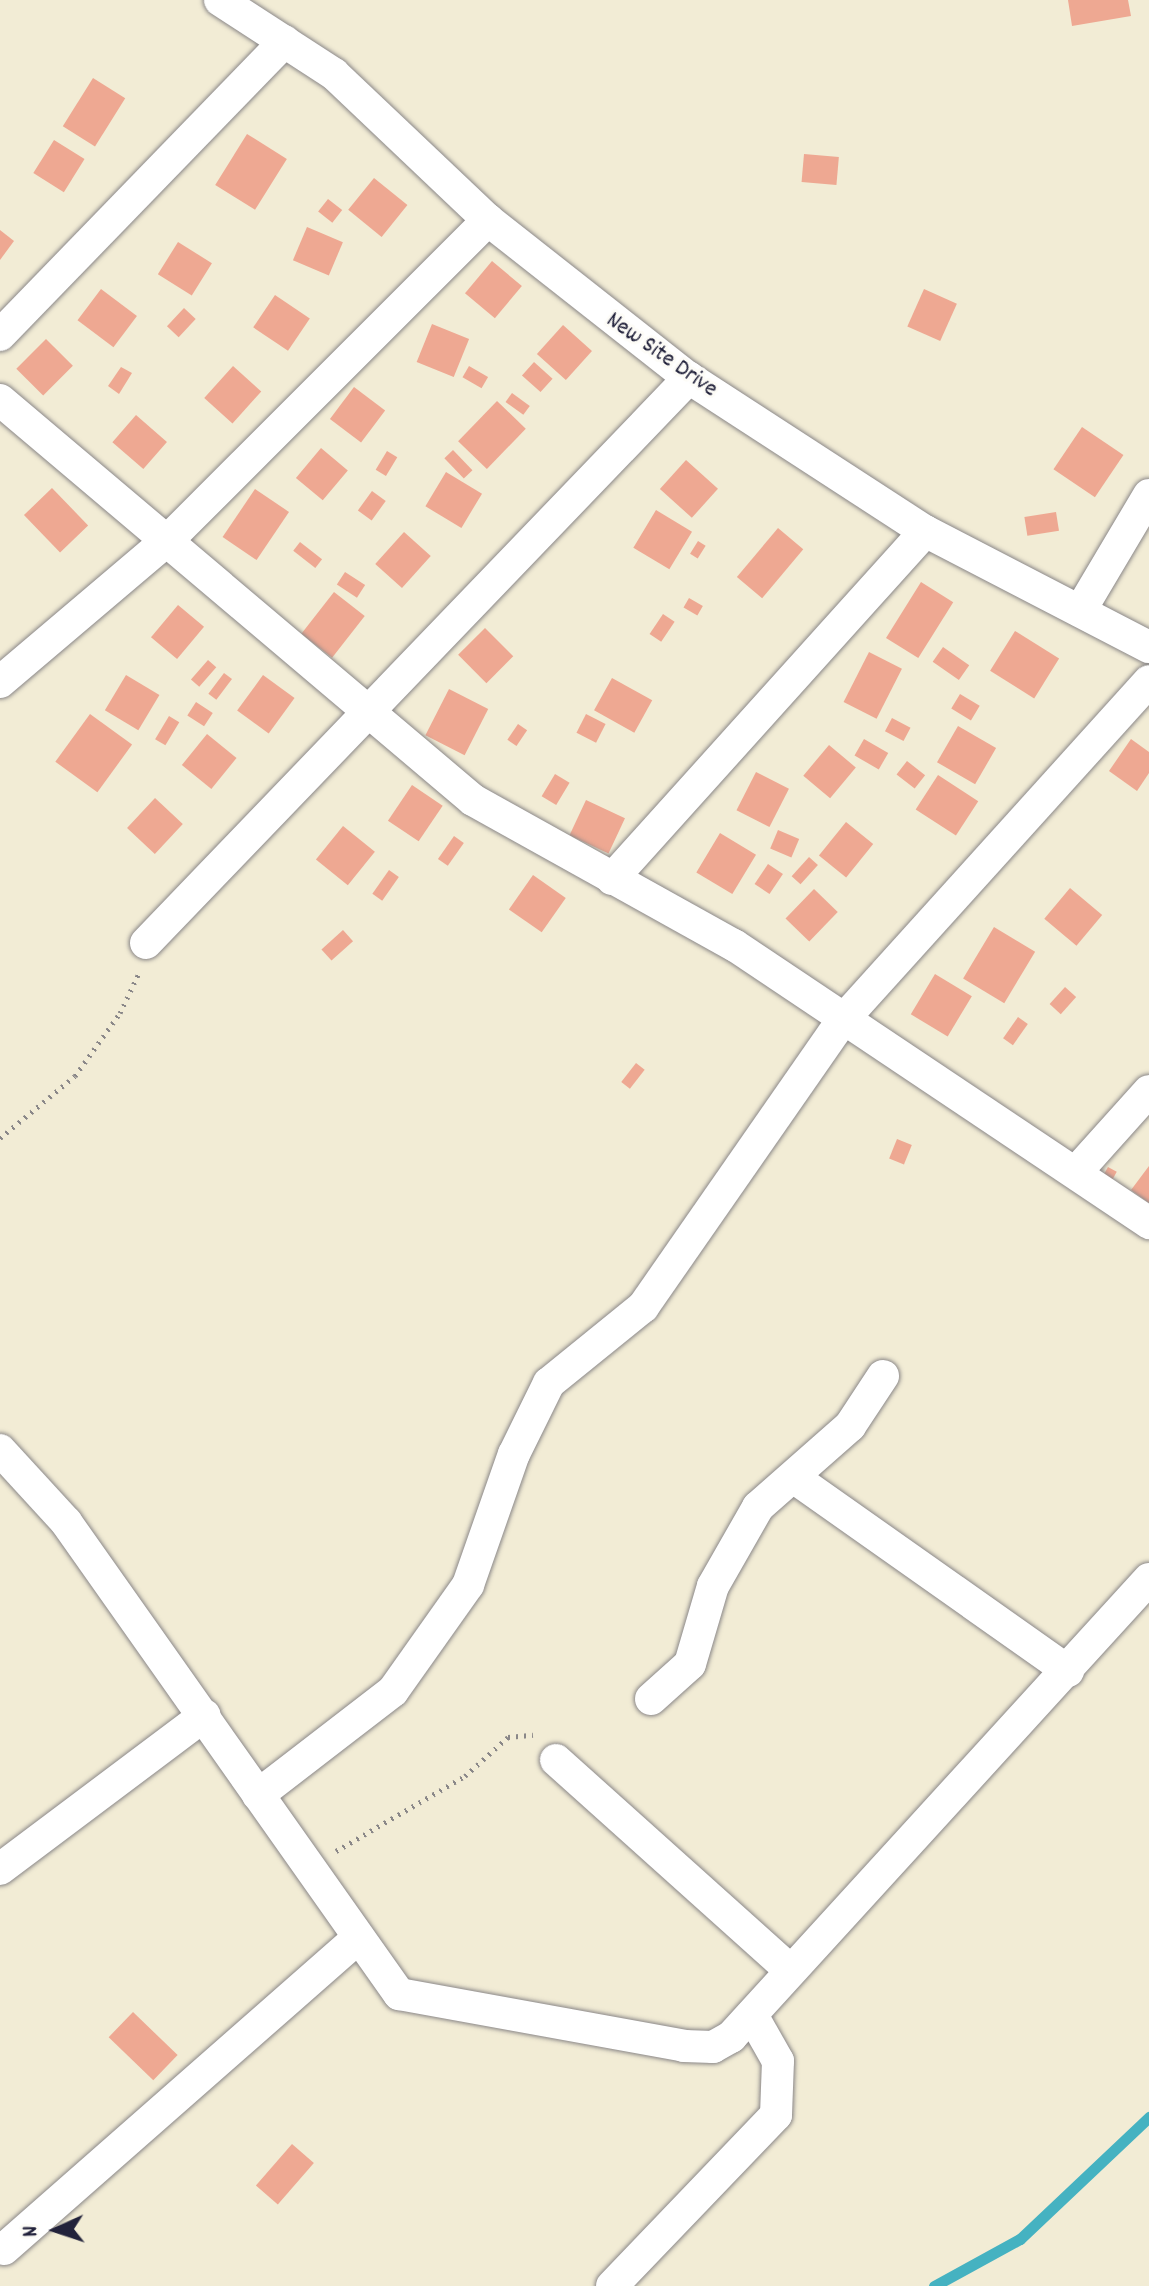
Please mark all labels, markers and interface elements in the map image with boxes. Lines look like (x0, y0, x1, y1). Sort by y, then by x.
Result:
street label: New Site Drive (600, 307, 722, 405)
north arrow (16, 2190, 96, 2270)
text: N (16, 2225, 47, 2238)

